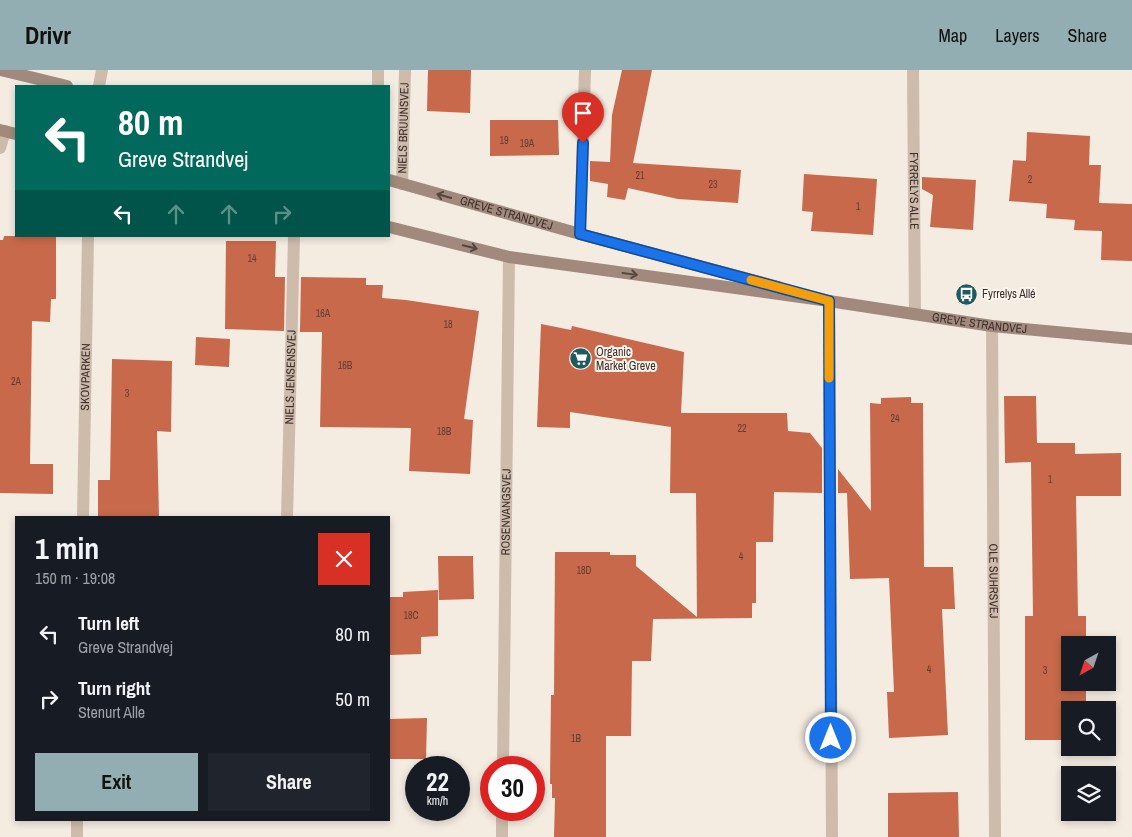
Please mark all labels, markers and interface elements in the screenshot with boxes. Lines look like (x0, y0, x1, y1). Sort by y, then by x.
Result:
text: Drivr (25, 19, 71, 51)
text: Map (939, 23, 967, 48)
text: Layers (995, 23, 1040, 48)
text: Share (1068, 23, 1107, 48)
street label: NIELS BRUUNSVEJ (394, 82, 413, 174)
pin (562, 92, 604, 143)
text: 80 m (118, 99, 183, 146)
icon: arrive (569, 99, 597, 127)
icon: left (35, 105, 100, 170)
house number: 19 (499, 134, 509, 147)
house number: 19A (520, 137, 535, 150)
text: Greve Strandvej (118, 144, 248, 174)
street label: FYRRELYS ALLE (906, 152, 922, 230)
house number: 21 (635, 169, 645, 182)
house number: 2 (1028, 173, 1033, 186)
house number: 23 (708, 178, 718, 191)
one-way arrow (436, 191, 452, 200)
street label: GREVE STRANDVEJ (458, 192, 555, 234)
icon: left (109, 200, 137, 228)
icon: ahead (162, 200, 190, 228)
icon: ahead (215, 200, 243, 228)
icon: right (268, 200, 296, 228)
house number: 1 (856, 200, 861, 213)
one-way arrow (461, 243, 477, 252)
house number: 14 (247, 252, 257, 265)
one-way arrow (622, 269, 638, 279)
bus stop icon: Fyrrelys Allé (954, 282, 978, 306)
place label: Fyrrelys Allé (982, 286, 1036, 302)
house number: 16A (316, 307, 331, 320)
street label: GREVE STRANDVEJ (931, 309, 1028, 337)
house number: 18 (443, 318, 453, 331)
street label: NIELS JENSENSVEJ (281, 329, 300, 425)
street label: SKOVPARKEN (77, 343, 94, 411)
place label: Organic Market Greve (596, 344, 656, 374)
supermarket icon: Organic Market Greve (568, 347, 592, 371)
house number: 16B (338, 359, 353, 372)
house number: 2A (11, 375, 22, 388)
house number: 3 (125, 387, 130, 400)
house number: 24 (890, 412, 900, 425)
house number: 22 (737, 422, 747, 435)
house number: 18B (437, 425, 452, 438)
street label: ROSENVANGSVEJ (497, 468, 515, 556)
house number: 1 (1048, 473, 1053, 486)
text: 1 min (35, 528, 99, 568)
button: close (318, 533, 370, 585)
street label: OLE SUHRSVEJ (985, 543, 1002, 619)
house number: 4 (739, 550, 744, 563)
house number: 18D (576, 564, 592, 577)
text: 150 m · 19:08 (35, 567, 115, 589)
house number: 18C (403, 609, 419, 622)
text: Turn left (78, 610, 139, 636)
icon: left (35, 620, 63, 648)
text: 80 m (335, 621, 370, 647)
text: Greve Strandvej (78, 636, 173, 658)
north arrow (1061, 636, 1116, 691)
map controls (1061, 636, 1116, 821)
house number: 4 (927, 663, 932, 676)
house number: 3 (1043, 664, 1048, 677)
text: Turn right (78, 675, 150, 701)
icon: right (35, 685, 63, 713)
text: 50 m (335, 686, 370, 712)
text: Stenurt Alle (78, 701, 145, 723)
button: search (1061, 701, 1116, 756)
position arrow (804, 711, 856, 763)
house number: 1B (571, 732, 582, 745)
button: Exit (35, 753, 198, 811)
button: Share (208, 753, 370, 811)
speed limit sign: 30 (480, 756, 545, 821)
text: 22 (426, 765, 449, 799)
button: layers (1061, 766, 1116, 821)
text: km/h (427, 793, 448, 809)

